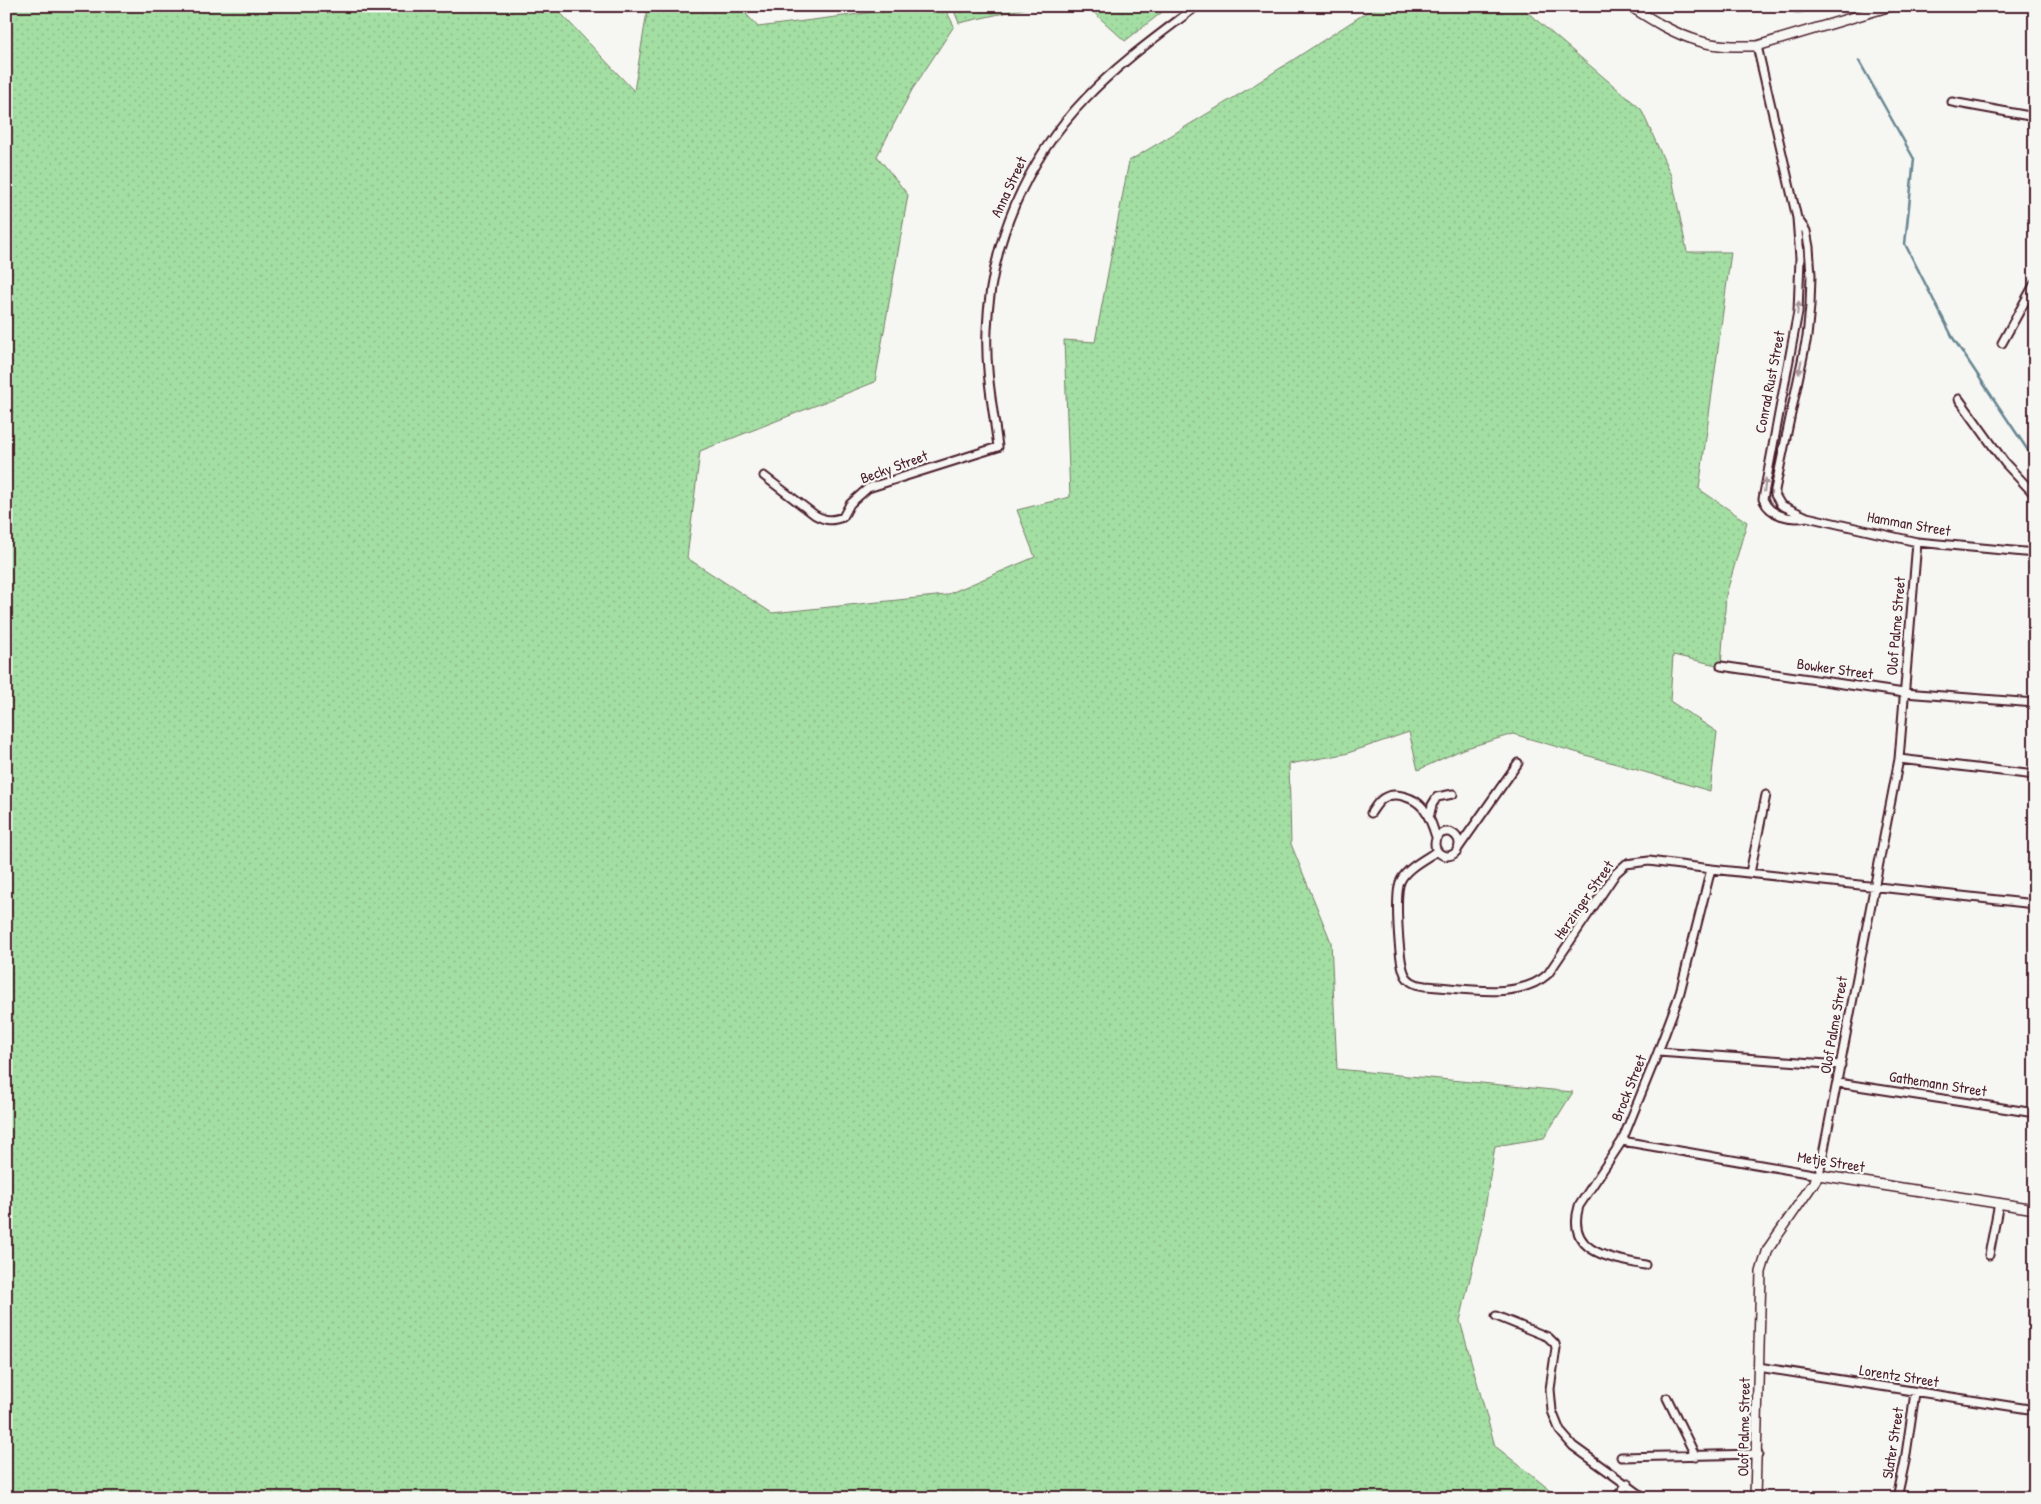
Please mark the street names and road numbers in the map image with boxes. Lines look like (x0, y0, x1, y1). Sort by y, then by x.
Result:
street label: Anna Street (985, 152, 1032, 221)
street label: Conrad Rust Street (1749, 328, 1790, 435)
street label: Becky Street (857, 444, 931, 488)
street label: Hamman Street (1866, 506, 1953, 541)
street label: Olof Palme Street (1881, 575, 1910, 676)
street label: Bowker Street (1796, 653, 1875, 684)
street label: Herzinger Street (1549, 855, 1619, 943)
street label: Olof Palme Street (1815, 974, 1853, 1075)
street label: Brock Street (1606, 1051, 1652, 1124)
street label: Gathemann Street (1888, 1065, 1989, 1102)
street label: Metje Street (1796, 1146, 1867, 1177)
street label: Lorentz Street (1858, 1359, 1941, 1392)
street label: Olof Palme Street (1732, 1377, 1755, 1477)
street label: Slater Street (1877, 1405, 1909, 1480)

